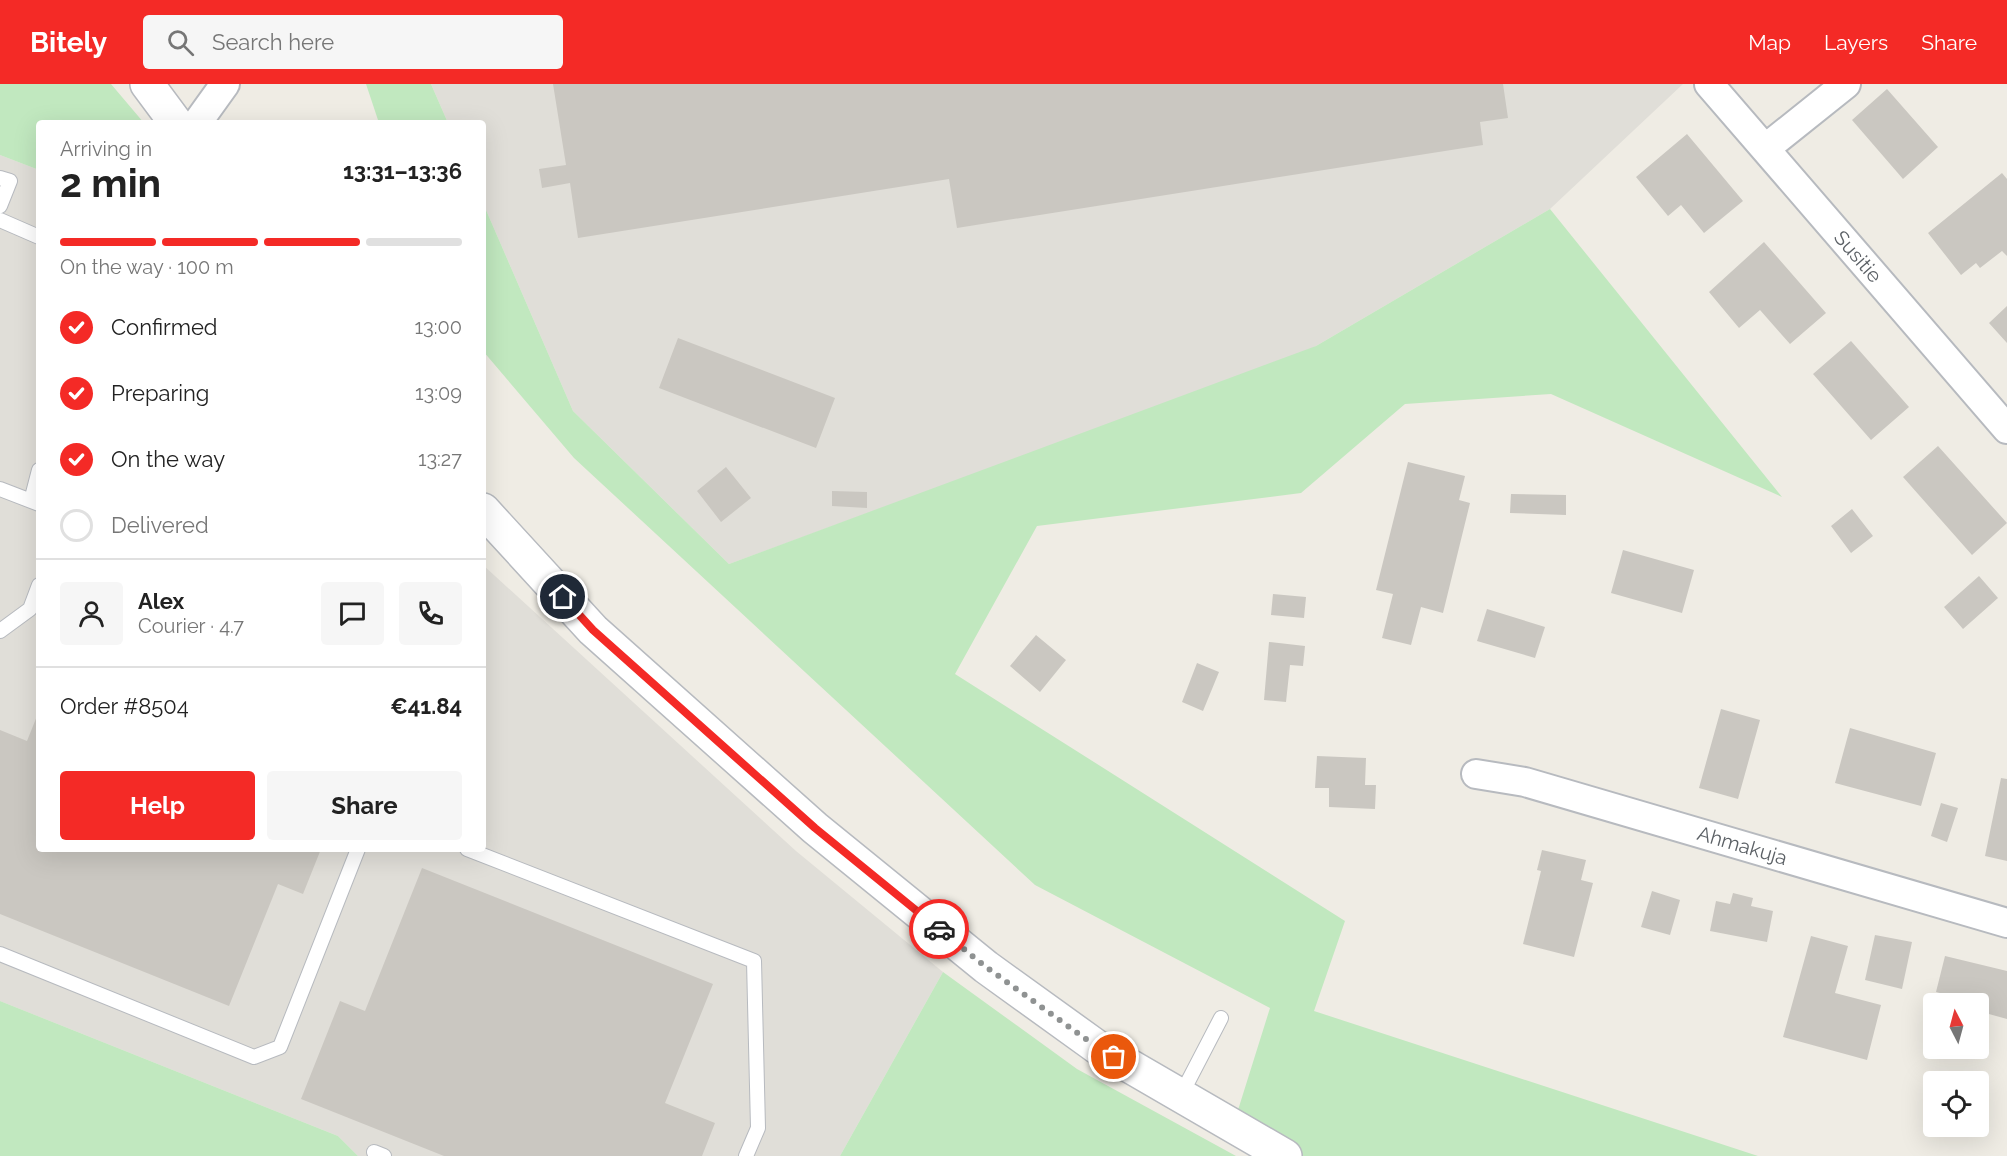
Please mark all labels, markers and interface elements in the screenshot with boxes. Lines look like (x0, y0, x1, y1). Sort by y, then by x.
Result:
search box (143, 15, 563, 69)
text: Bitely (30, 26, 107, 59)
icon: search (164, 26, 197, 59)
text: Search here (212, 29, 334, 55)
text: Map (1748, 30, 1791, 55)
text: Layers (1824, 30, 1888, 55)
text: Share (1921, 30, 1977, 55)
text: Arriving in (60, 137, 152, 161)
text: 13:31–13:36 (343, 158, 462, 184)
text: 2 min (60, 160, 161, 206)
street label: Susitie (1829, 226, 1887, 288)
text: On the way · 100 m (60, 255, 234, 279)
icon: check (60, 311, 93, 344)
text: Confirmed (111, 314, 218, 340)
text: 13:00 (415, 315, 462, 339)
icon: check (60, 377, 93, 410)
text: Preparing (111, 380, 209, 406)
text: 13:09 (415, 381, 462, 405)
icon: check (60, 443, 93, 476)
text: On the way (111, 446, 225, 472)
text: 13:27 (418, 447, 462, 471)
text: Delivered (111, 512, 209, 538)
pin (537, 571, 588, 622)
icon: home (546, 580, 579, 613)
button: person (60, 582, 123, 645)
button: chat (321, 582, 384, 645)
button: phone (399, 582, 462, 645)
text: Alex (138, 588, 184, 614)
text: Courier · 4.7 (138, 614, 244, 638)
text: Order #8504 (60, 693, 189, 719)
text: €41.84 (390, 693, 462, 719)
button: Help (60, 771, 255, 840)
button: Share (267, 771, 462, 840)
street label: Ahmakuja (1695, 821, 1790, 870)
courier (909, 899, 969, 959)
icon: car (923, 913, 956, 946)
north arrow (1923, 993, 1989, 1059)
map controls (1923, 993, 1989, 1137)
pin (1088, 1031, 1139, 1082)
icon: bag (1097, 1040, 1130, 1073)
button: locate (1923, 1071, 1989, 1137)

